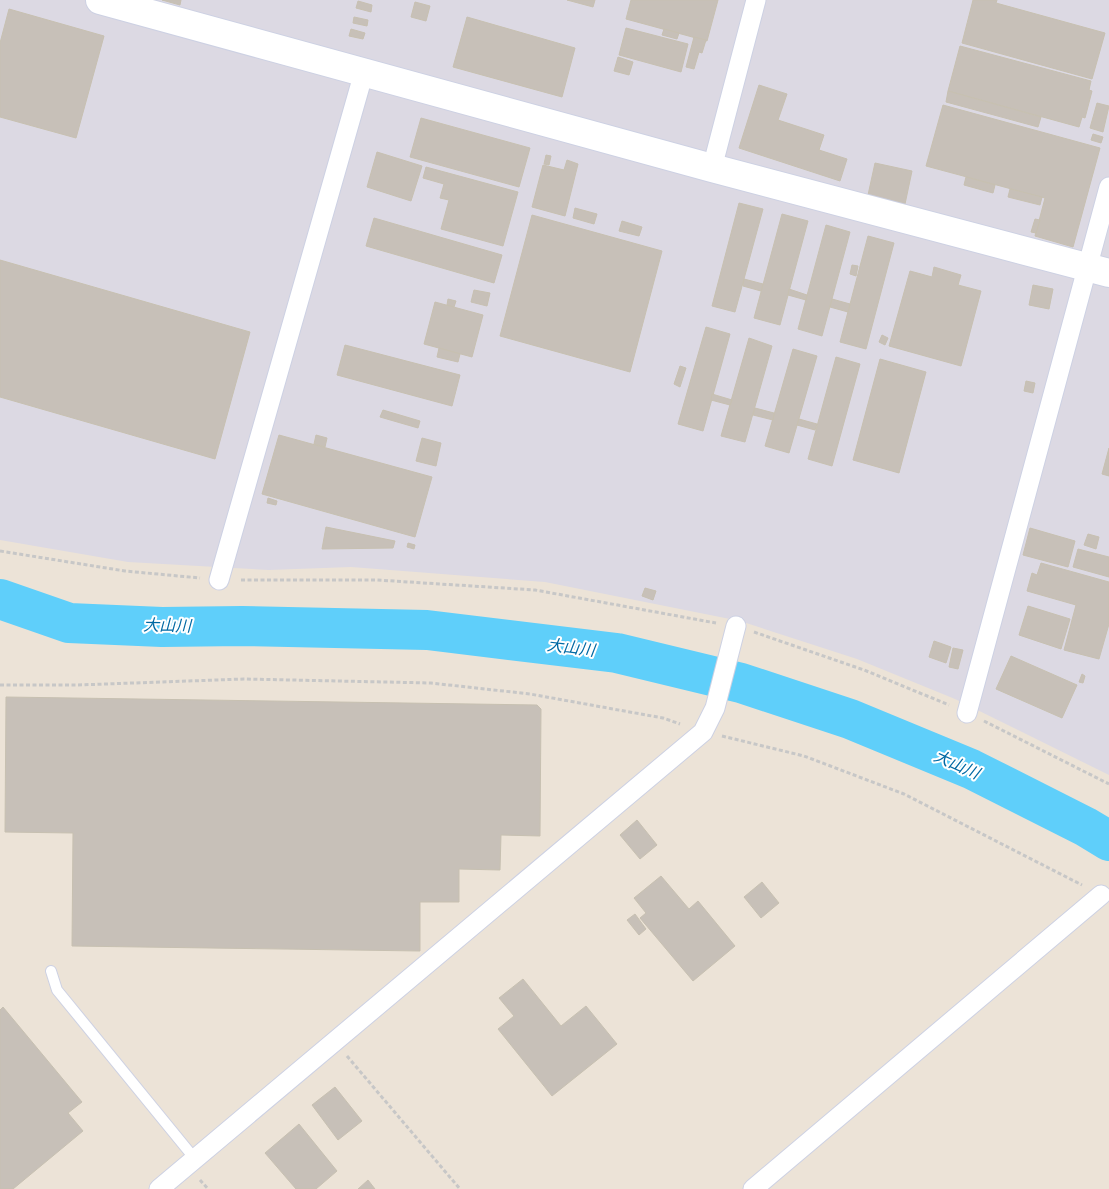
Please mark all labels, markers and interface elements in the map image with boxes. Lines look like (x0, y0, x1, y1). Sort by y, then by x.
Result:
water label: 大山川 (143, 617, 193, 634)
water label: 大山川 (546, 636, 598, 659)
water label: 大山川 (931, 747, 984, 783)

